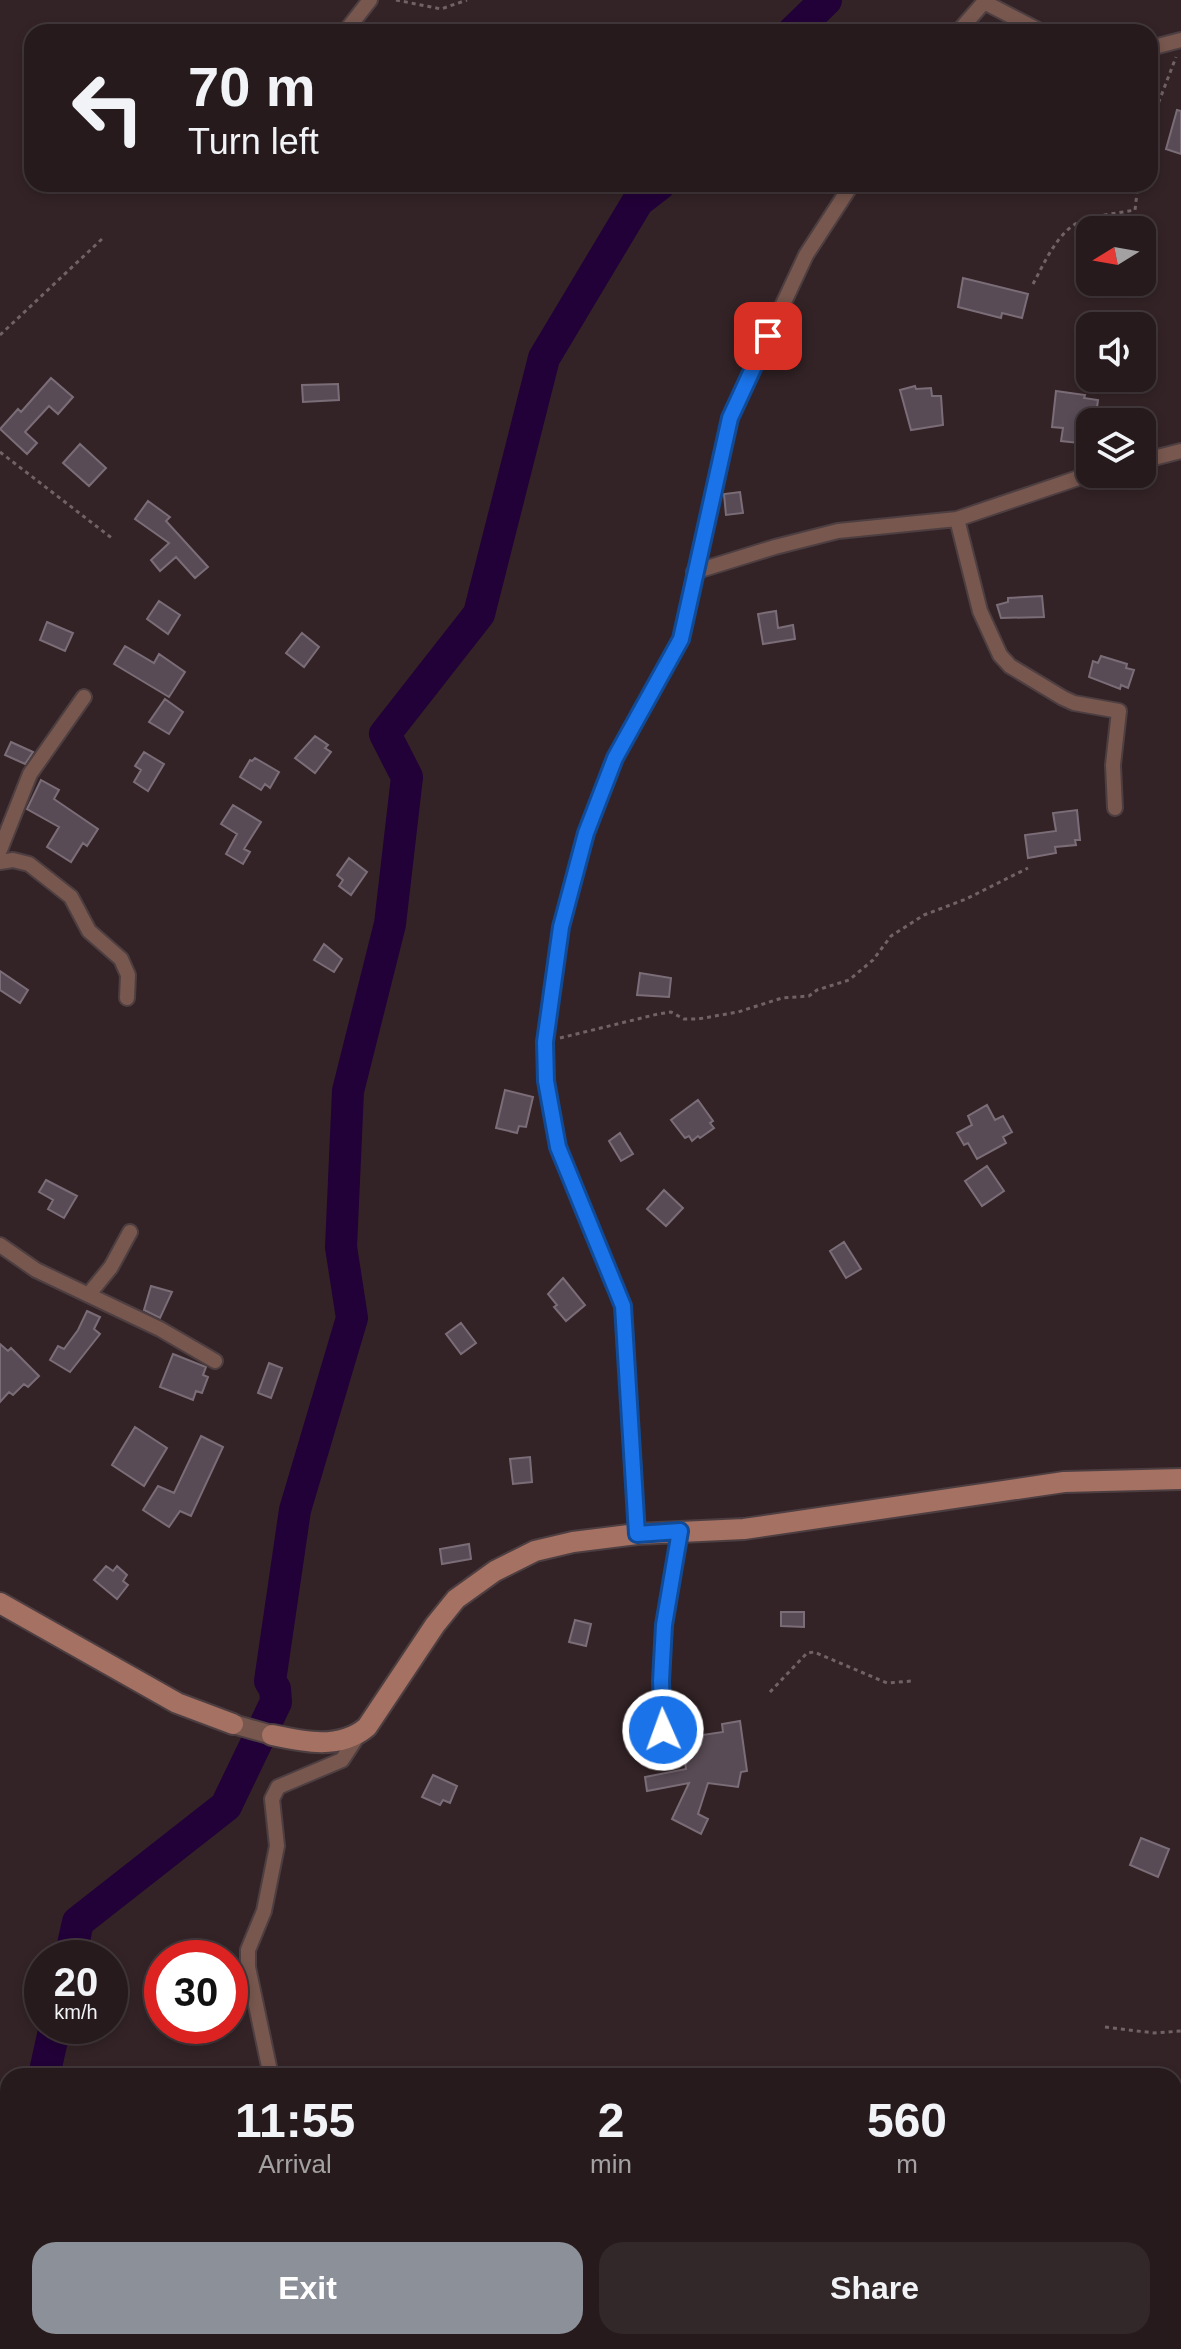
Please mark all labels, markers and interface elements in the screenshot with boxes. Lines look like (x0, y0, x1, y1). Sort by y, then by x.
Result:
text: 70 m (188, 55, 316, 118)
icon: left (56, 56, 160, 160)
text: Turn left (188, 121, 319, 162)
north arrow (1076, 216, 1156, 296)
map controls (1076, 216, 1156, 488)
pin (734, 302, 802, 370)
button: sound (1076, 312, 1156, 392)
icon: arrive (746, 314, 790, 358)
button: layers (1076, 408, 1156, 488)
position arrow (621, 1688, 705, 1772)
speed limit sign: 30 (144, 1940, 248, 2044)
text: 20 (54, 1960, 98, 2004)
text: km/h (54, 2001, 98, 2023)
text: 11:55 (235, 2094, 355, 2147)
text: 2 (598, 2094, 624, 2147)
text: 560 (867, 2094, 947, 2147)
text: Arrival (258, 2149, 332, 2179)
text: min (590, 2149, 632, 2179)
text: m (896, 2149, 918, 2179)
button: Exit (32, 2242, 583, 2334)
button: Share (599, 2242, 1150, 2334)

